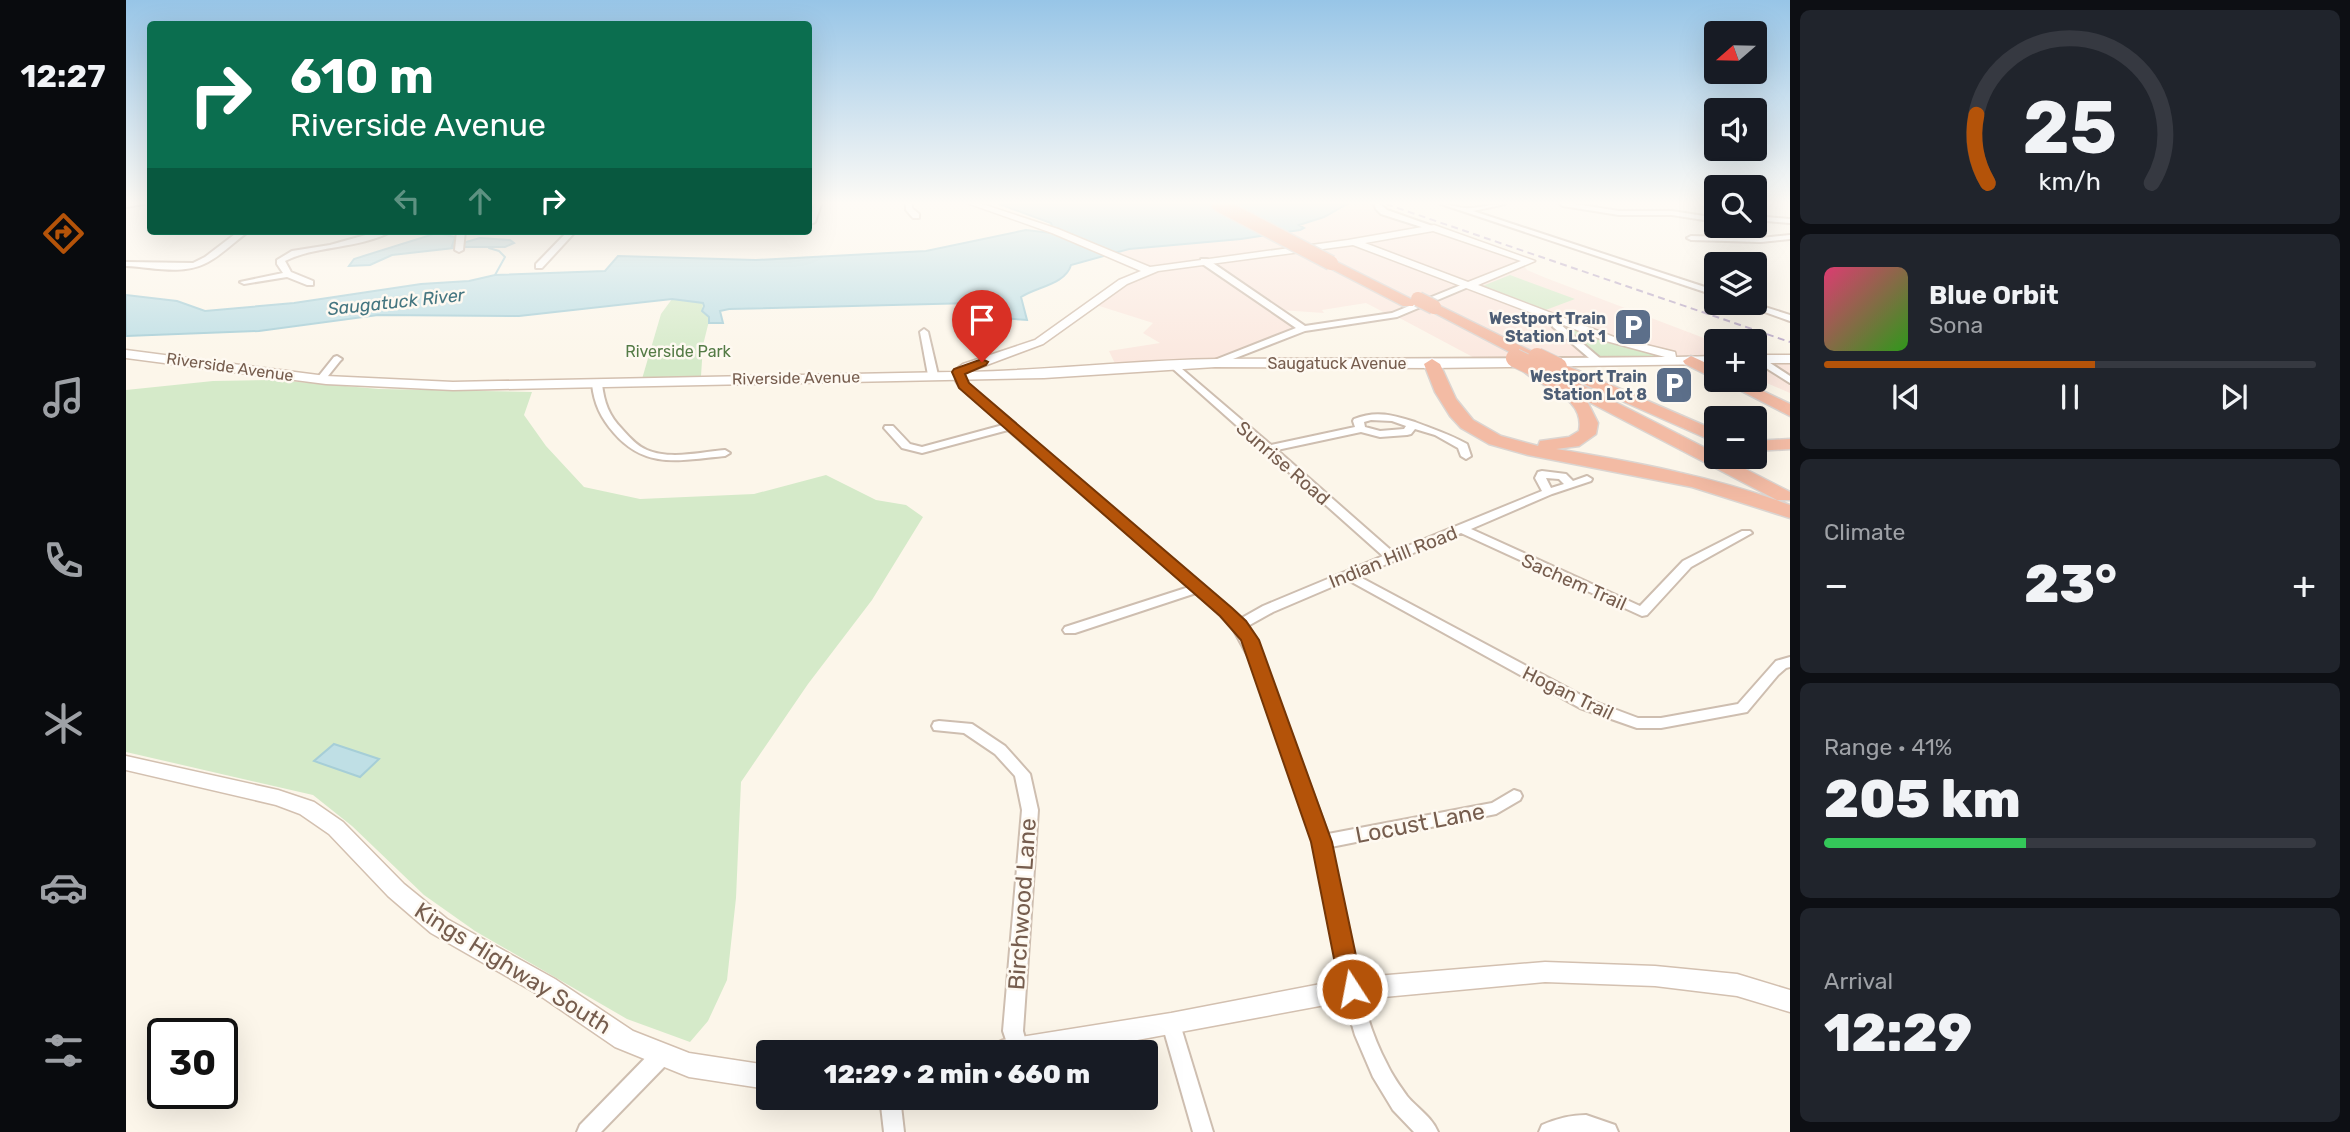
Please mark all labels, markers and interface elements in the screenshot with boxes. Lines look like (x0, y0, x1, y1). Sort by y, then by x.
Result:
north arrow (1704, 21, 1768, 84)
map controls (1704, 21, 1767, 469)
text: 610 m (290, 47, 434, 105)
icon: right (175, 49, 266, 140)
text: 12:27 (20, 57, 106, 95)
text: 25 (2023, 86, 2117, 172)
button: sound (1704, 98, 1767, 161)
text: Riverside Avenue (290, 106, 546, 144)
text: km/h (2039, 167, 2101, 196)
button: search (1704, 175, 1767, 238)
icon: left (388, 182, 426, 220)
icon: ahead (461, 182, 499, 220)
icon: right (534, 182, 572, 220)
icon: directions (39, 209, 88, 258)
button: layers (1704, 252, 1767, 315)
text: Blue Orbit (1929, 280, 2059, 311)
water label: Saugatuck River (326, 284, 467, 320)
pin (952, 290, 1012, 362)
icon: arrive (963, 301, 1001, 339)
parking icon: Westport Train Station Lot 1 (1612, 306, 1654, 348)
place label: Westport Train Station Lot 1 (1489, 309, 1606, 346)
text: Sona (1929, 311, 1983, 339)
button: + (1704, 329, 1767, 392)
park label: Riverside Park (625, 342, 732, 361)
street label: Riverside Avenue (165, 349, 295, 385)
street label: Saugatuck Avenue (1267, 354, 1407, 373)
parking icon: Westport Train Station Lot 8 (1653, 364, 1695, 406)
street label: Riverside Avenue (732, 367, 860, 389)
place label: Westport Train Station Lot 8 (1530, 367, 1647, 404)
icon: music (39, 373, 88, 422)
icon: previous (1887, 378, 1925, 416)
icon: pause (2051, 378, 2089, 416)
icon: next (2215, 378, 2253, 416)
button: − (1704, 406, 1767, 469)
street label: Sunrise Road (1231, 416, 1335, 510)
text: Climate (1824, 518, 1905, 546)
street label: Indian Hill Road (1325, 521, 1461, 593)
icon: phone (39, 536, 88, 585)
street label: Sachem Trail (1518, 549, 1630, 615)
text: 23° (2024, 553, 2117, 615)
text: − (1824, 562, 1849, 608)
text: + (2292, 562, 2316, 608)
street label: Hogan Trail (1519, 661, 1617, 725)
icon: climate (39, 699, 88, 748)
text: Range · 41% (1824, 733, 1952, 761)
text: 205 km (1824, 768, 2021, 830)
street label: Locust Lane (1353, 797, 1487, 849)
street label: Birchwood Lane (1002, 817, 1042, 991)
icon: car (39, 863, 88, 912)
street label: Kings Highway South (409, 896, 617, 1040)
position arrow (1315, 952, 1389, 1026)
text: Arrival (1824, 967, 1893, 995)
text: 12:29 (1824, 1002, 1972, 1064)
speed limit sign: 30 (147, 1018, 238, 1109)
icon: filters (39, 1026, 88, 1075)
text: 12:29 · 2 min · 660 m (824, 1059, 1090, 1090)

